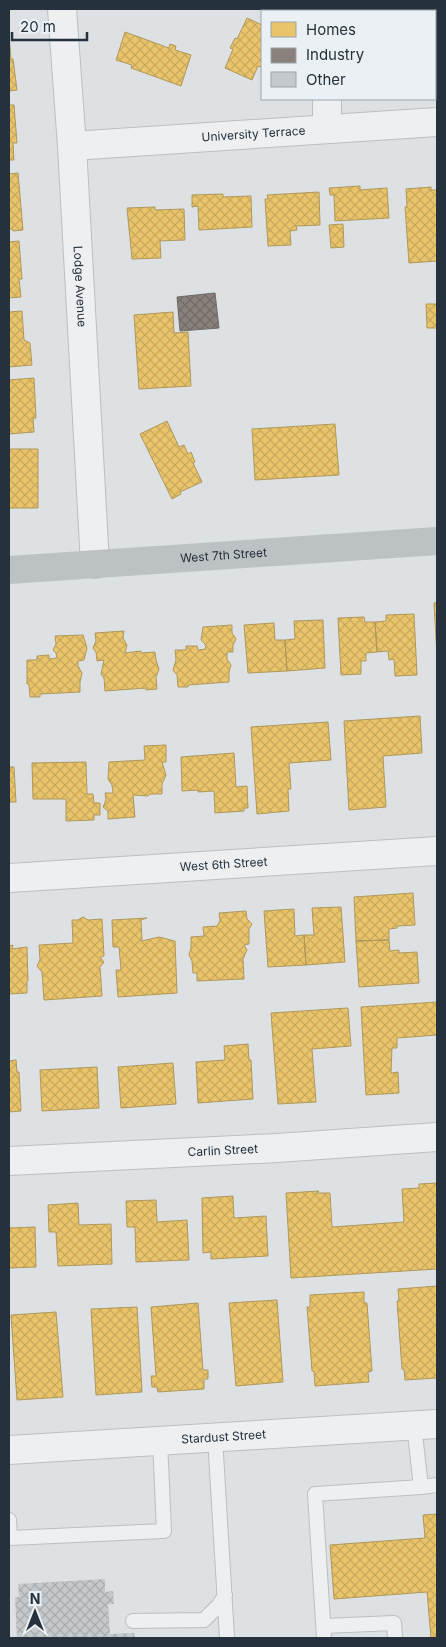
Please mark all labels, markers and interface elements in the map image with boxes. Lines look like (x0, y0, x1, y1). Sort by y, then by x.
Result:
scale bar (12, 10, 88, 42)
legend (261, 10, 436, 100)
text: 20 m (20, 17, 56, 36)
text: Homes (306, 20, 356, 39)
text: Industry (306, 45, 365, 64)
text: Other (306, 70, 346, 89)
street label: University Terrace (201, 123, 306, 144)
street label: Lodge Avenue (71, 245, 90, 327)
street label: West 7th Street (180, 545, 267, 565)
street label: West 6th Street (179, 854, 268, 874)
street label: Carlin Street (187, 1141, 258, 1159)
street label: Stardust Street (181, 1426, 266, 1447)
north arrow (10, 1587, 60, 1637)
text: N (30, 1590, 40, 1607)

